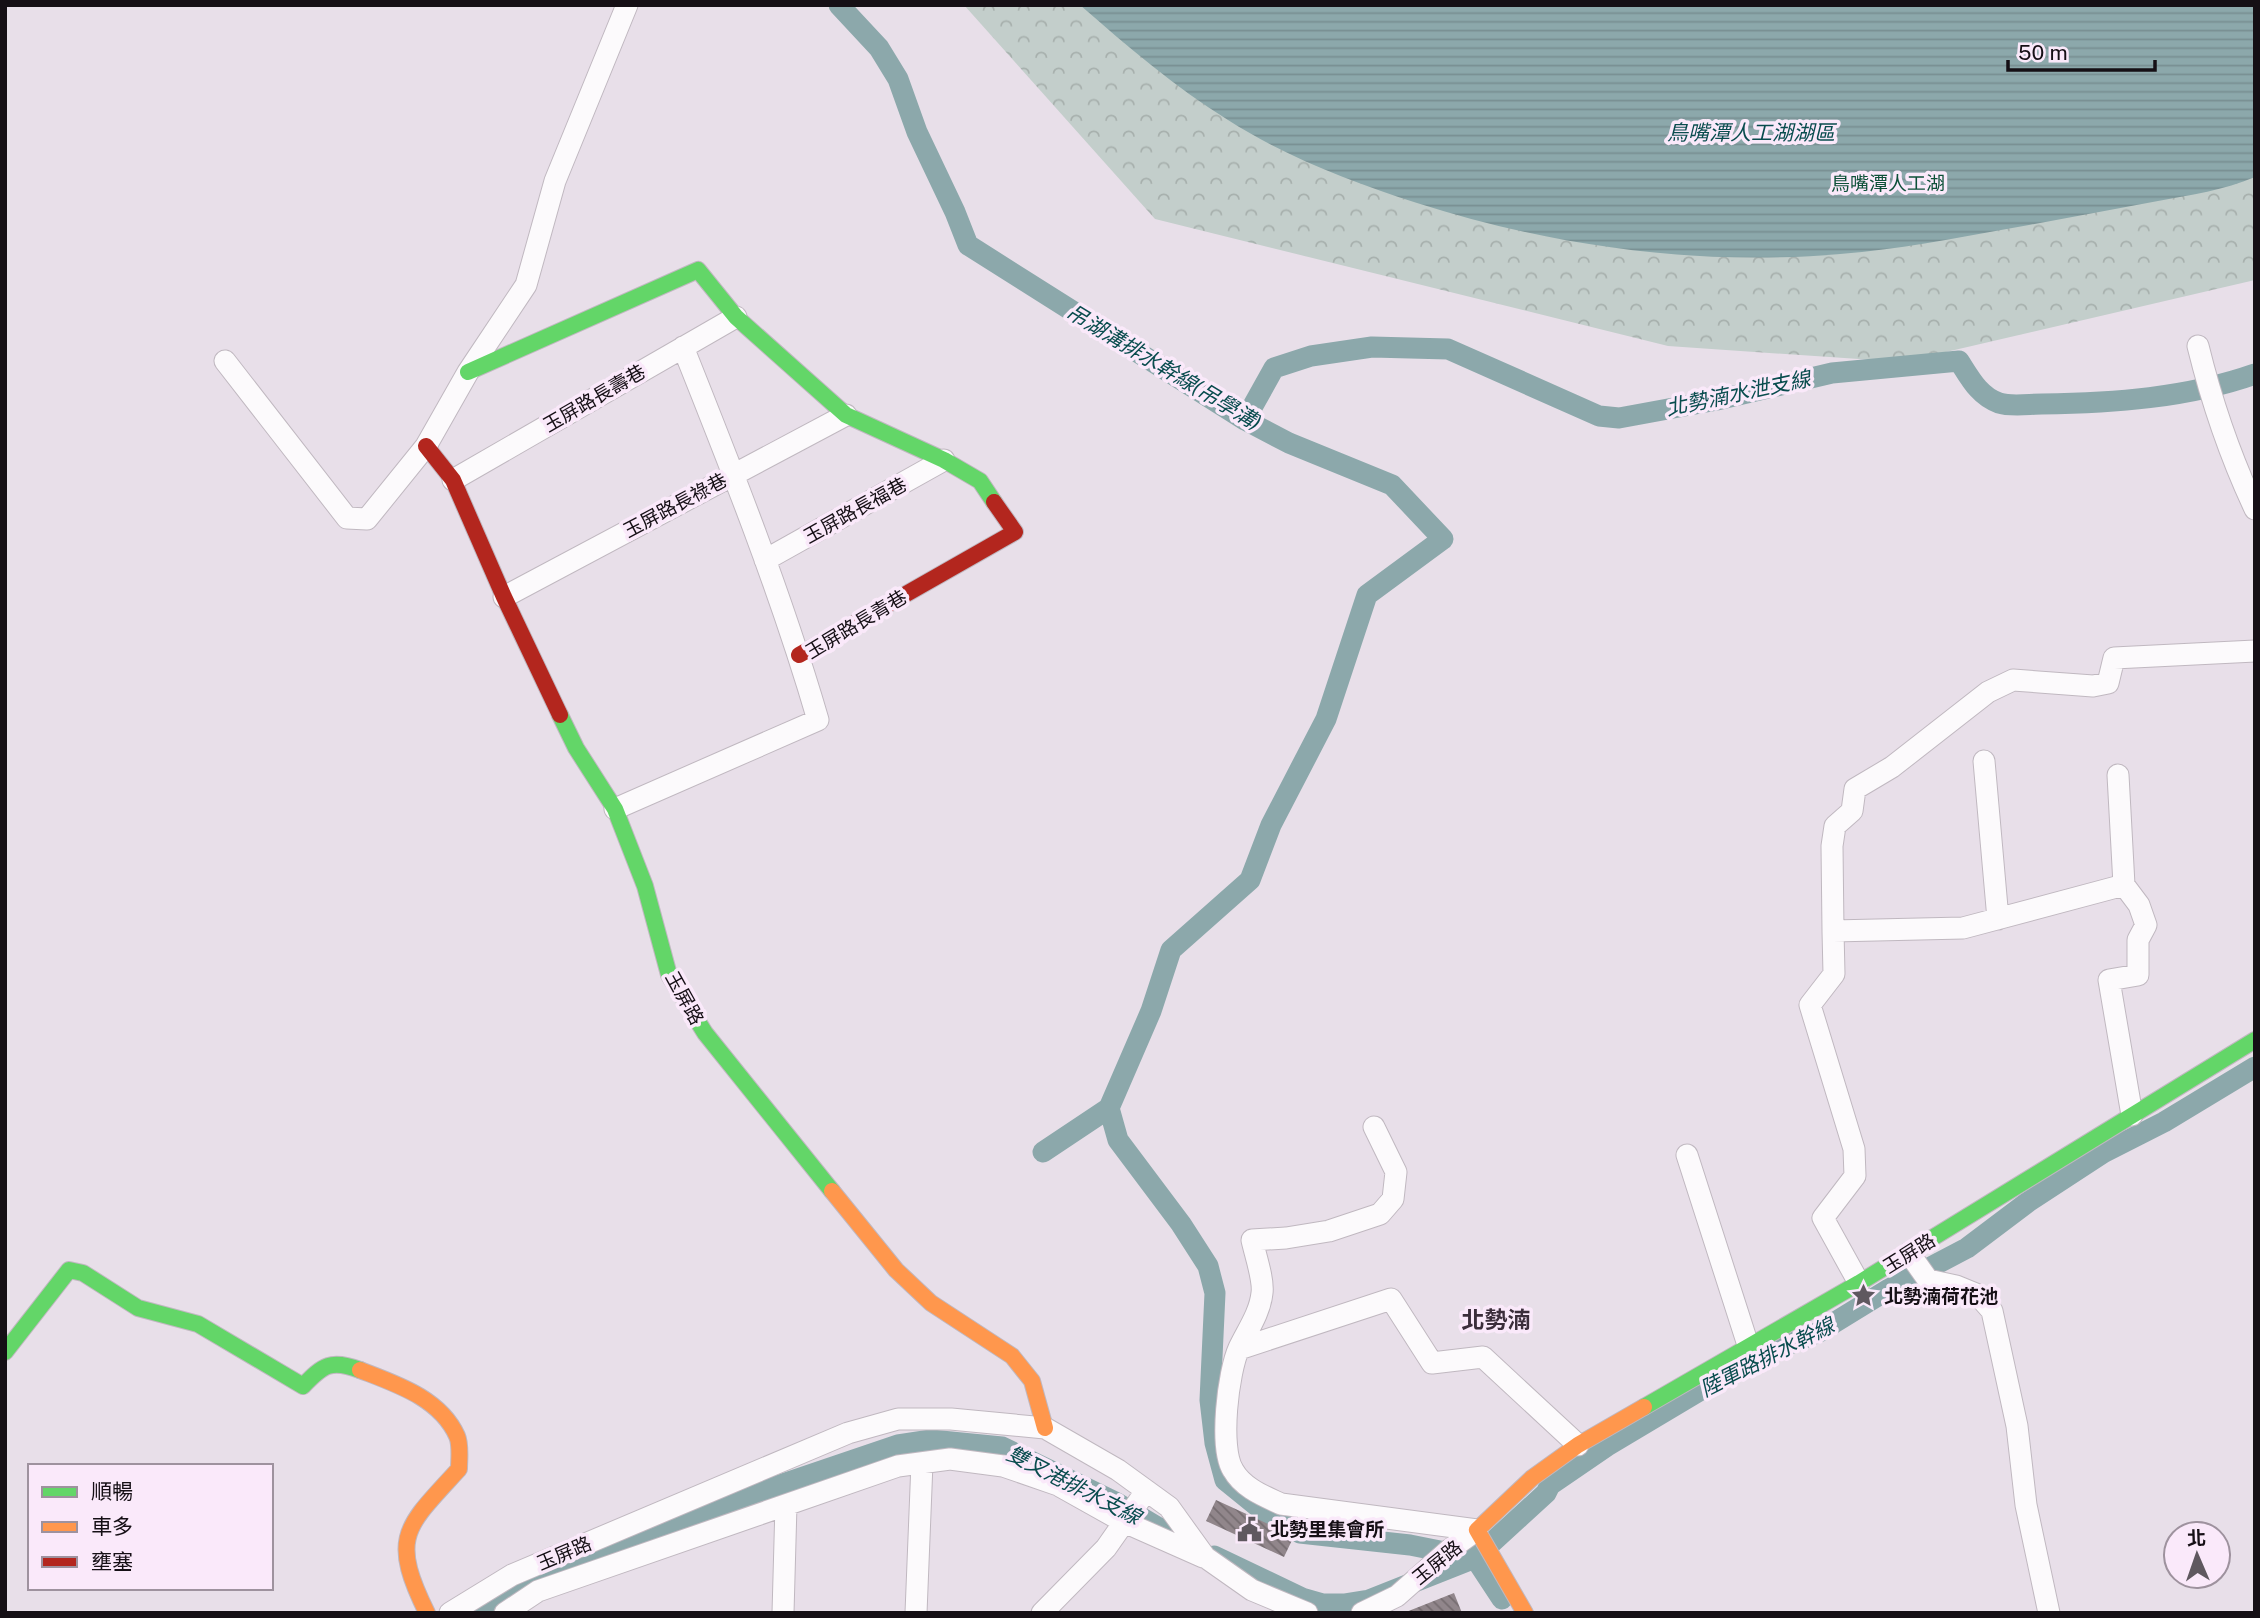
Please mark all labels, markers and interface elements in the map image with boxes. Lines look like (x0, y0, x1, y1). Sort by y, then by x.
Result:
scale bar (2008, 28, 2155, 72)
text: 50 m (2018, 40, 2068, 65)
water label: 鳥嘴潭人工湖湖區 (1667, 120, 1838, 145)
park label: 鳥嘴潭人工湖 (1831, 172, 1945, 194)
water label: 吊湖溝排水幹線(吊學溝) (1062, 299, 1266, 435)
street label: 玉屏路長壽巷 (539, 360, 649, 436)
water label: 北勢湳水泄支線 (1664, 365, 1814, 421)
street label: 玉屏路長祿巷 (620, 469, 730, 541)
street label: 玉屏路長福巷 (800, 473, 910, 547)
street label: 玉屏路長青巷 (801, 585, 911, 663)
street label: 玉屏路 (662, 968, 708, 1028)
street label: 玉屏路 (1879, 1229, 1939, 1277)
place icon: 北勢湳荷花池 (1850, 1282, 1878, 1310)
place label: 北勢湳荷花池 (1884, 1285, 1998, 1307)
district label: 北勢湳 (1462, 1306, 1531, 1333)
water label: 陸軍路排水幹線 (1696, 1312, 1840, 1402)
water label: 雙叉港排水支線 (1003, 1440, 1147, 1530)
legend (28, 1464, 273, 1590)
text: 順暢 (91, 1479, 133, 1504)
text: 車多 (91, 1514, 133, 1539)
public building icon: 北勢里集會所 (1236, 1515, 1264, 1543)
place label: 北勢里集會所 (1270, 1518, 1384, 1540)
north arrow (2162, 1520, 2232, 1590)
text: 北 (2187, 1527, 2206, 1549)
street label: 玉屏路 (533, 1532, 595, 1574)
street label: 玉屏路 (1408, 1536, 1466, 1588)
text: 壅塞 (91, 1549, 133, 1574)

